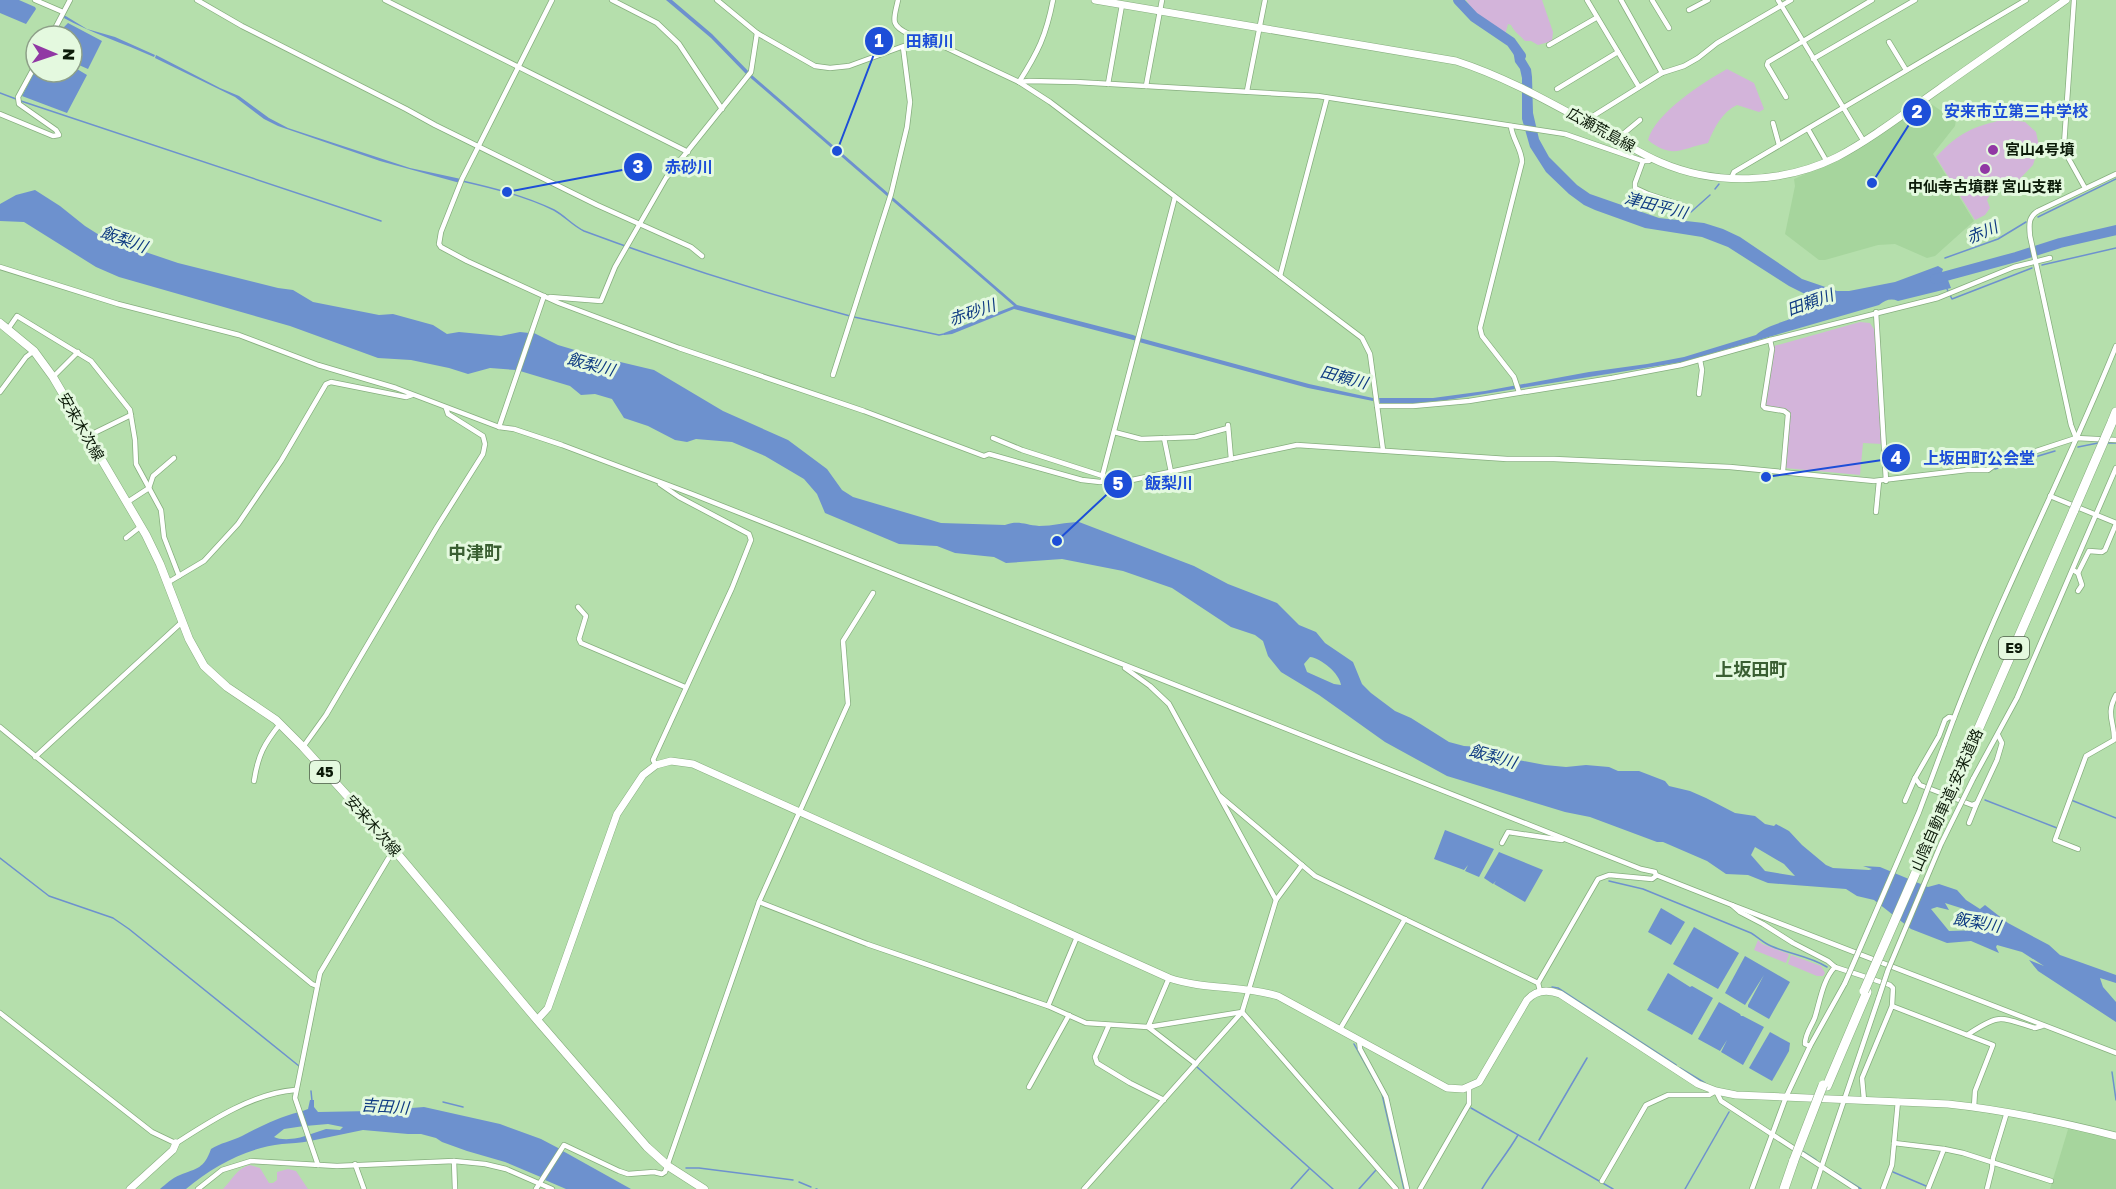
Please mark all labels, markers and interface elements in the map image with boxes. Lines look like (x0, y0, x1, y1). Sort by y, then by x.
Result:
north arrow (24, 24, 84, 84)
callout: 田頼川 (864, 24, 966, 58)
text: 1 (874, 29, 884, 51)
text: 田頼川 (906, 31, 954, 51)
text: N (59, 48, 79, 61)
callout: 安来市立第三中学校 (1902, 95, 2100, 129)
text: 2 (1912, 100, 1923, 122)
text: 安来市立第三中学校 (1944, 101, 2088, 121)
street label: 広瀬荒島線 (1564, 103, 1639, 155)
place label: 宮山4号墳 (2005, 140, 2074, 158)
marker: 宮山4号墳 (1986, 143, 2000, 157)
callout: 赤砂川 (623, 150, 725, 184)
text: 3 (633, 155, 644, 177)
text: 赤砂川 (665, 157, 713, 177)
marker: 中仙寺古墳群 宮山支群 (1978, 162, 1992, 176)
place label: 中仙寺古墳群 宮山支群 (1908, 177, 2062, 195)
water label: 津田平川 (1623, 188, 1691, 223)
water label: 赤川 (1963, 216, 2002, 247)
water label: 飯梨川 (98, 221, 152, 257)
water label: 田頼川 (1784, 284, 1838, 320)
water label: 赤砂川 (946, 294, 1000, 329)
water label: 飯梨川 (565, 348, 619, 380)
water label: 田頼川 (1318, 361, 1372, 393)
street label: 安来木次線 (55, 390, 108, 463)
callout: 上坂田町公会堂 (1881, 441, 2047, 475)
text: 4 (1890, 446, 1902, 468)
text: 上坂田町公会堂 (1923, 448, 2035, 468)
callout: 飯梨川 (1103, 467, 1205, 501)
text: 5 (1113, 472, 1124, 494)
text: 飯梨川 (1144, 473, 1193, 493)
district label: 中津町 (448, 541, 502, 563)
road number: E9 (1999, 637, 2029, 659)
district label: 上坂田町 (1715, 658, 1787, 680)
street label: 山陰自動車道;安来道路 (1906, 725, 1986, 874)
water label: 飯梨川 (1467, 740, 1521, 773)
road number: 45 (310, 761, 340, 783)
street label: 安来木次線 (342, 791, 405, 860)
water label: 飯梨川 (1952, 908, 2004, 936)
water label: 吉田川 (360, 1094, 412, 1118)

